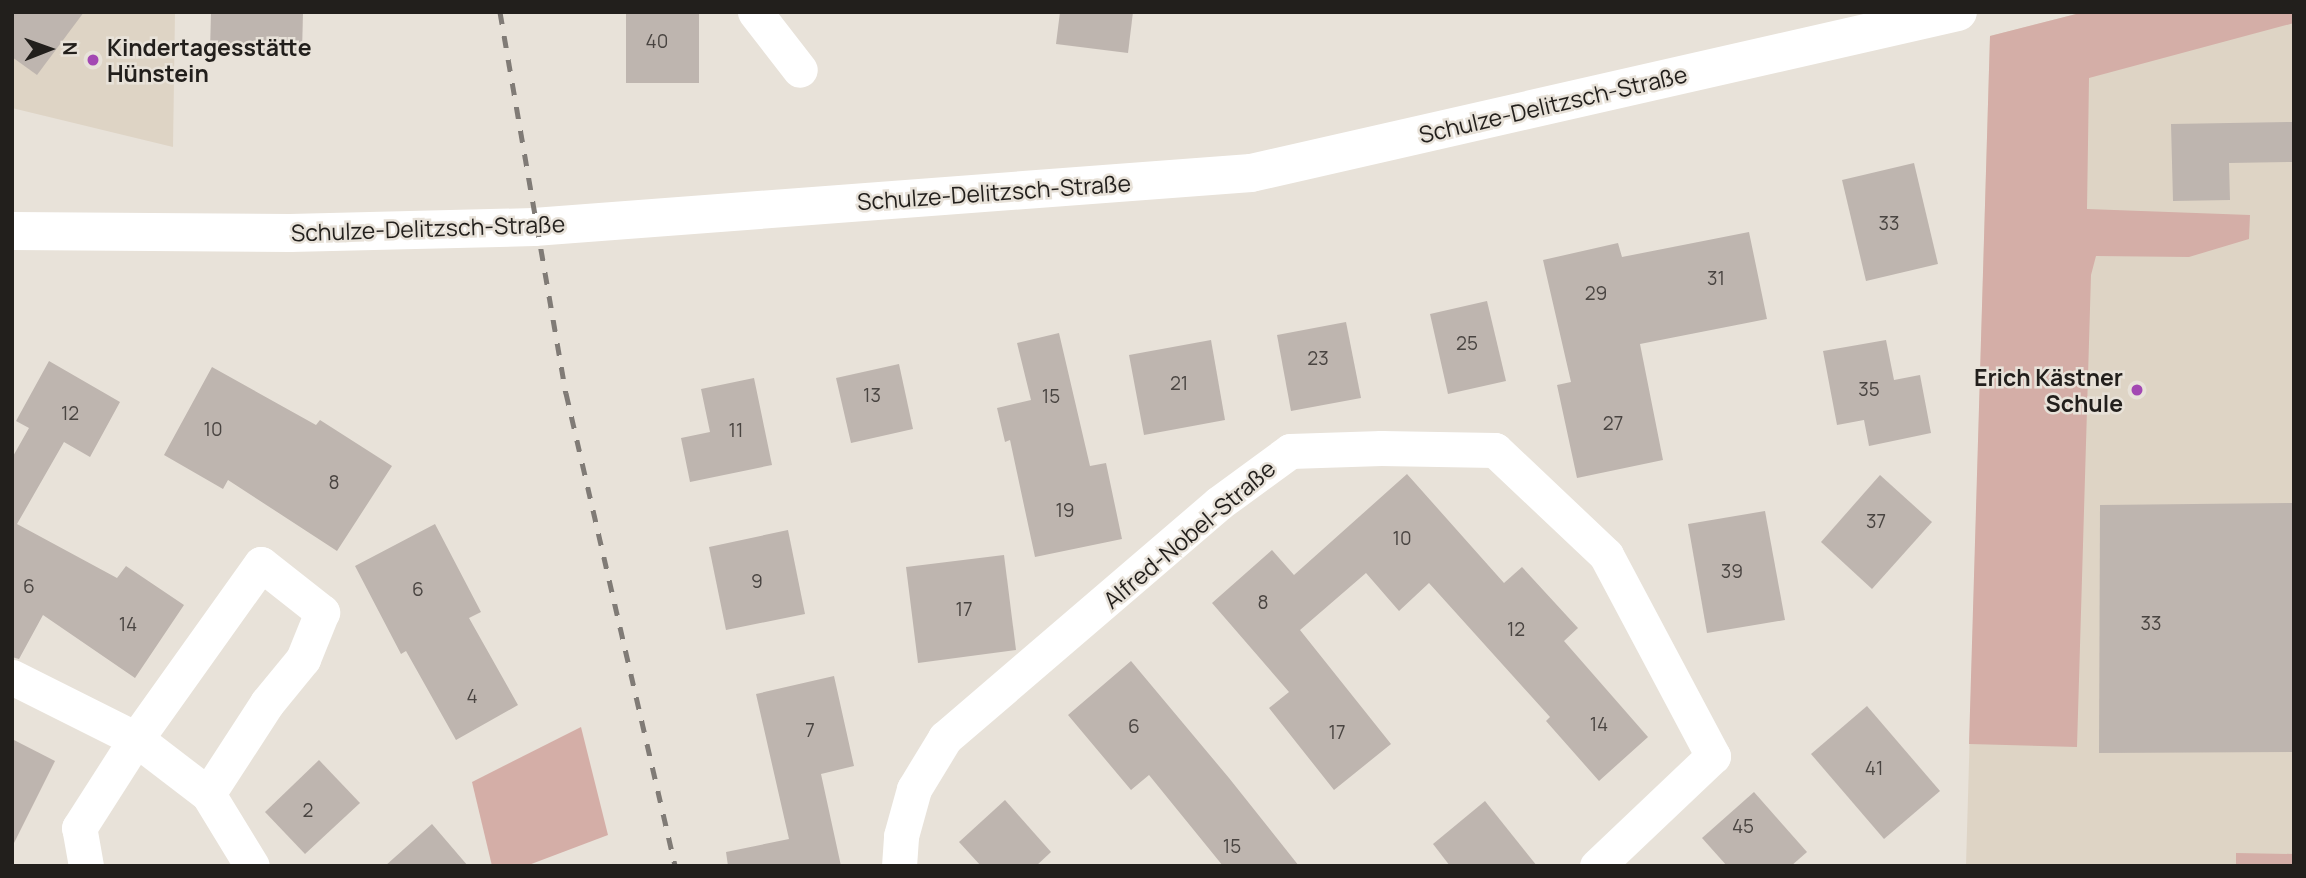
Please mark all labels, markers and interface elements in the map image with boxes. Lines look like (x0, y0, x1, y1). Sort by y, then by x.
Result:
north arrow (14, 14, 84, 84)
house number: 40 (646, 31, 668, 53)
place label: Kindertagesstätte Hünstein (107, 33, 311, 87)
text: N (57, 42, 83, 56)
marker: Kindertagesstätte Hünstein (85, 52, 101, 68)
street label: Schulze-Delitzsch-Straße (1416, 60, 1690, 148)
street label: Schulze-Delitzsch-Straße (856, 169, 1132, 215)
street label: Schulze-Delitzsch-Straße (290, 209, 566, 247)
house number: 33 (1878, 213, 1900, 235)
house number: 31 (1707, 268, 1725, 290)
house number: 29 (1585, 283, 1607, 305)
house number: 25 (1456, 333, 1478, 355)
house number: 23 (1307, 348, 1329, 370)
place label: Erich Kästner Schule (1974, 363, 2123, 417)
house number: 21 (1170, 373, 1188, 395)
house number: 35 (1858, 379, 1880, 401)
marker: Erich Kästner Schule (2129, 382, 2145, 398)
house number: 13 (863, 385, 881, 407)
house number: 15 (1042, 386, 1060, 408)
house number: 12 (61, 403, 79, 425)
house number: 27 (1603, 413, 1623, 435)
house number: 10 (204, 419, 222, 441)
house number: 11 (729, 420, 743, 442)
street label: Alfred-Nobel-Straße (1098, 454, 1280, 614)
house number: 8 (328, 472, 340, 494)
house number: 19 (1055, 500, 1075, 522)
house number: 37 (1866, 511, 1886, 533)
house number: 10 (1393, 528, 1411, 550)
house number: 39 (1721, 561, 1743, 583)
house number: 9 (751, 571, 763, 593)
house number: 6 (23, 576, 35, 598)
house number: 6 (412, 579, 424, 601)
house number: 8 (1257, 592, 1269, 614)
house number: 17 (956, 599, 972, 621)
house number: 33 (2140, 613, 2162, 635)
house number: 14 (119, 614, 137, 636)
house number: 12 (1507, 619, 1525, 641)
house number: 4 (466, 686, 478, 708)
house number: 14 (1590, 714, 1608, 736)
house number: 6 (1128, 716, 1140, 738)
house number: 7 (805, 720, 815, 742)
house number: 17 (1329, 722, 1345, 744)
house number: 41 (1865, 758, 1883, 780)
house number: 2 (303, 800, 313, 822)
house number: 45 (1732, 816, 1754, 838)
house number: 15 (1223, 836, 1241, 858)

